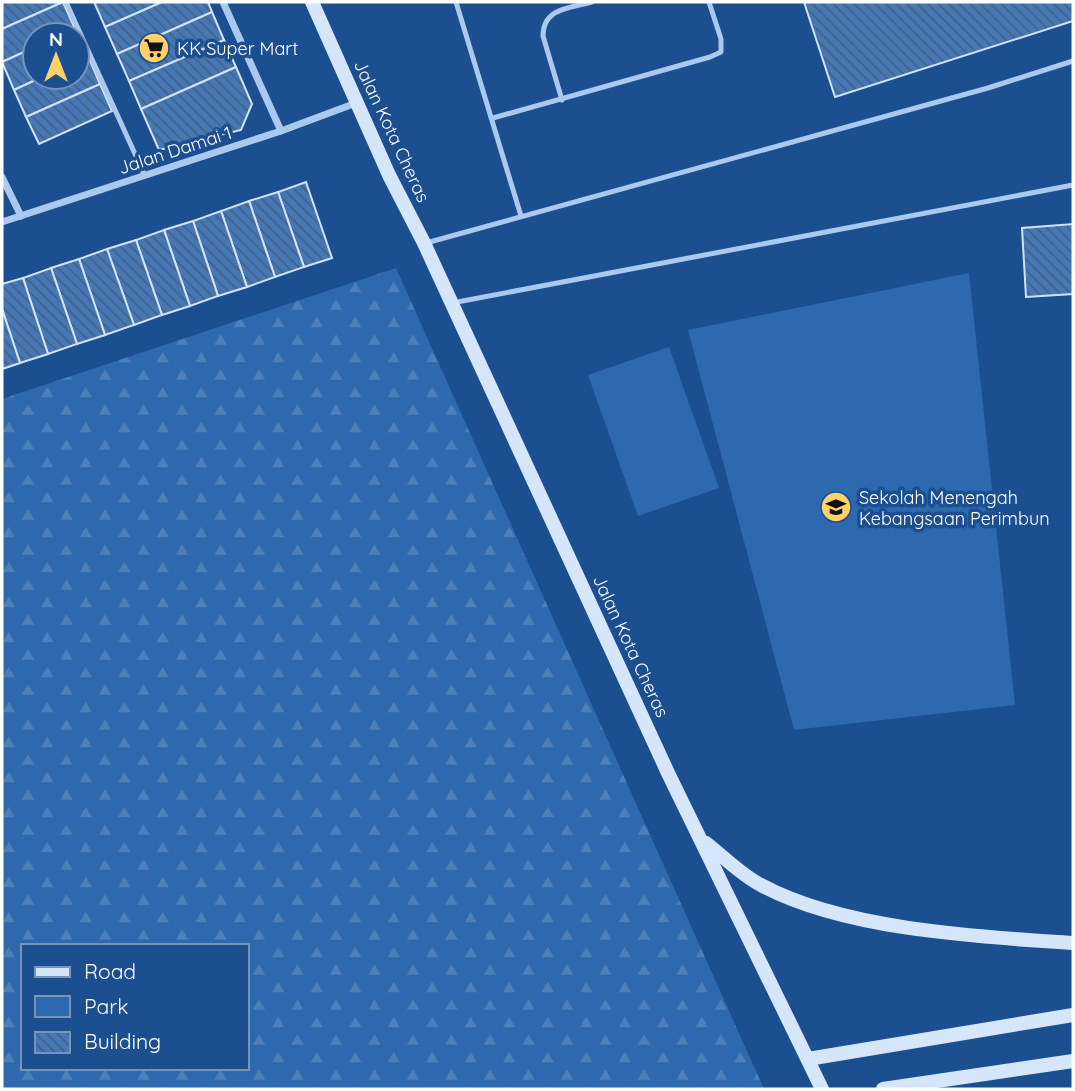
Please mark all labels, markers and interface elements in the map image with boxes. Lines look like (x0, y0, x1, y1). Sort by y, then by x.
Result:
north arrow (21, 21, 91, 91)
text: N (49, 27, 63, 51)
supermarket icon: KK Super Mart (137, 31, 171, 65)
place label: KK Super Mart (177, 37, 298, 60)
street label: Jalan Kota Cheras (349, 56, 435, 206)
street label: Jalan Damai 1 (115, 121, 235, 179)
place label: Sekolah Menengah Kebangsaan Perimbun (859, 486, 1050, 530)
school or university icon: Sekolah Menengah Kebangsaan Perimbun (819, 490, 853, 524)
street label: Jalan Kota Cheras (588, 571, 674, 721)
legend (21, 944, 248, 1070)
text: Road (84, 958, 136, 984)
text: Park (84, 993, 128, 1019)
text: Building (84, 1028, 161, 1054)

